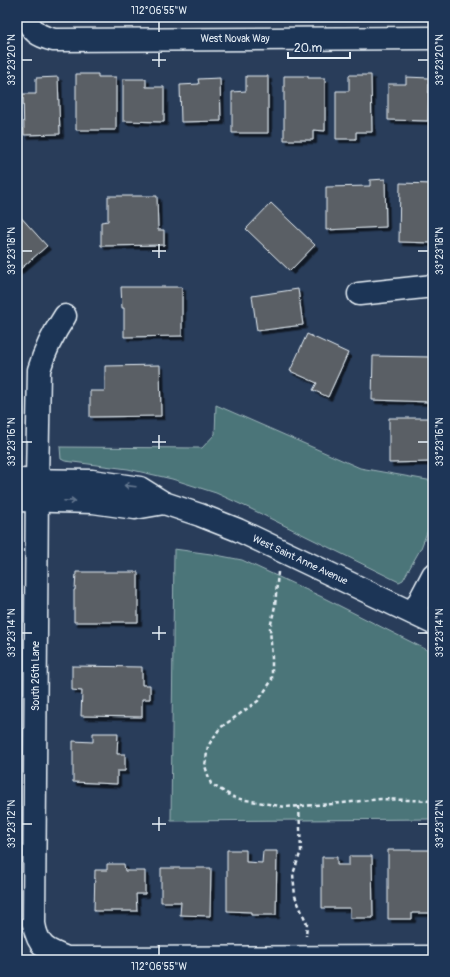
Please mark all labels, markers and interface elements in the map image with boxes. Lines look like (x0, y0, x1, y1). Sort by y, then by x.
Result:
text: 112°06'55"W (131, 5, 187, 17)
street label: West Novak Way (200, 33, 270, 45)
text: 33°23'20"N (6, 34, 18, 86)
scale bar (288, 34, 350, 60)
text: 33°23'20"N (434, 34, 446, 86)
text: 20 m (294, 41, 323, 56)
text: 33°23'18"N (6, 227, 18, 275)
text: 33°23'18"N (434, 227, 446, 275)
text: 33°23'16"N (6, 417, 18, 466)
text: 33°23'16"N (434, 417, 446, 466)
one-way arrow (124, 482, 137, 490)
one-way arrow (63, 497, 76, 505)
street label: West Saint Anne Avenue (250, 533, 350, 587)
text: 33°23'14"N (6, 608, 18, 657)
text: 33°23'14"N (434, 608, 446, 657)
street label: South 26th Lane (30, 641, 42, 711)
text: 33°23'12"N (6, 799, 18, 848)
text: 33°23'12"N (434, 799, 446, 848)
text: 112°06'55"W (131, 961, 187, 973)

